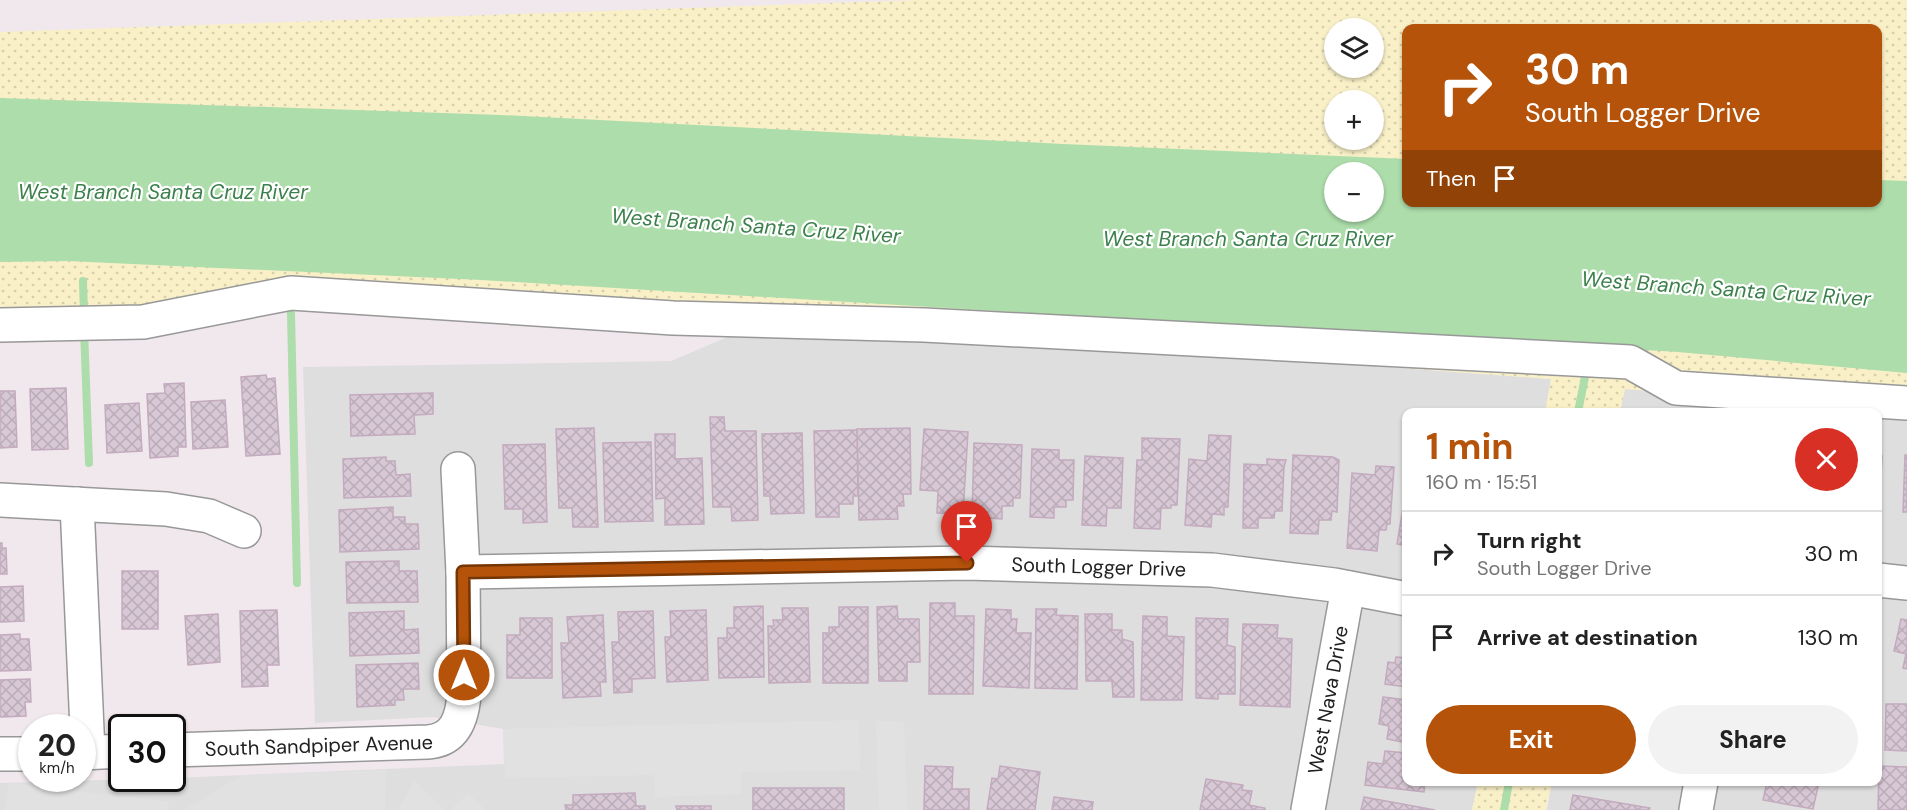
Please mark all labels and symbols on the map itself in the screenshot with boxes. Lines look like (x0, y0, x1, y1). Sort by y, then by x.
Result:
water label: West Branch Santa Cruz River (18, 178, 309, 206)
water label: West Branch Santa Cruz River (610, 202, 903, 250)
water label: West Branch Santa Cruz River (1103, 225, 1394, 253)
water label: West Branch Santa Cruz River (1580, 265, 1873, 313)
pin (941, 501, 992, 563)
street label: South Logger Drive (1011, 551, 1187, 582)
street label: West Nava Drive (1302, 623, 1354, 776)
position arrow (432, 643, 496, 707)
speed limit sign: 30 (108, 714, 186, 792)
street label: South Sandpiper Avenue (204, 729, 433, 762)

